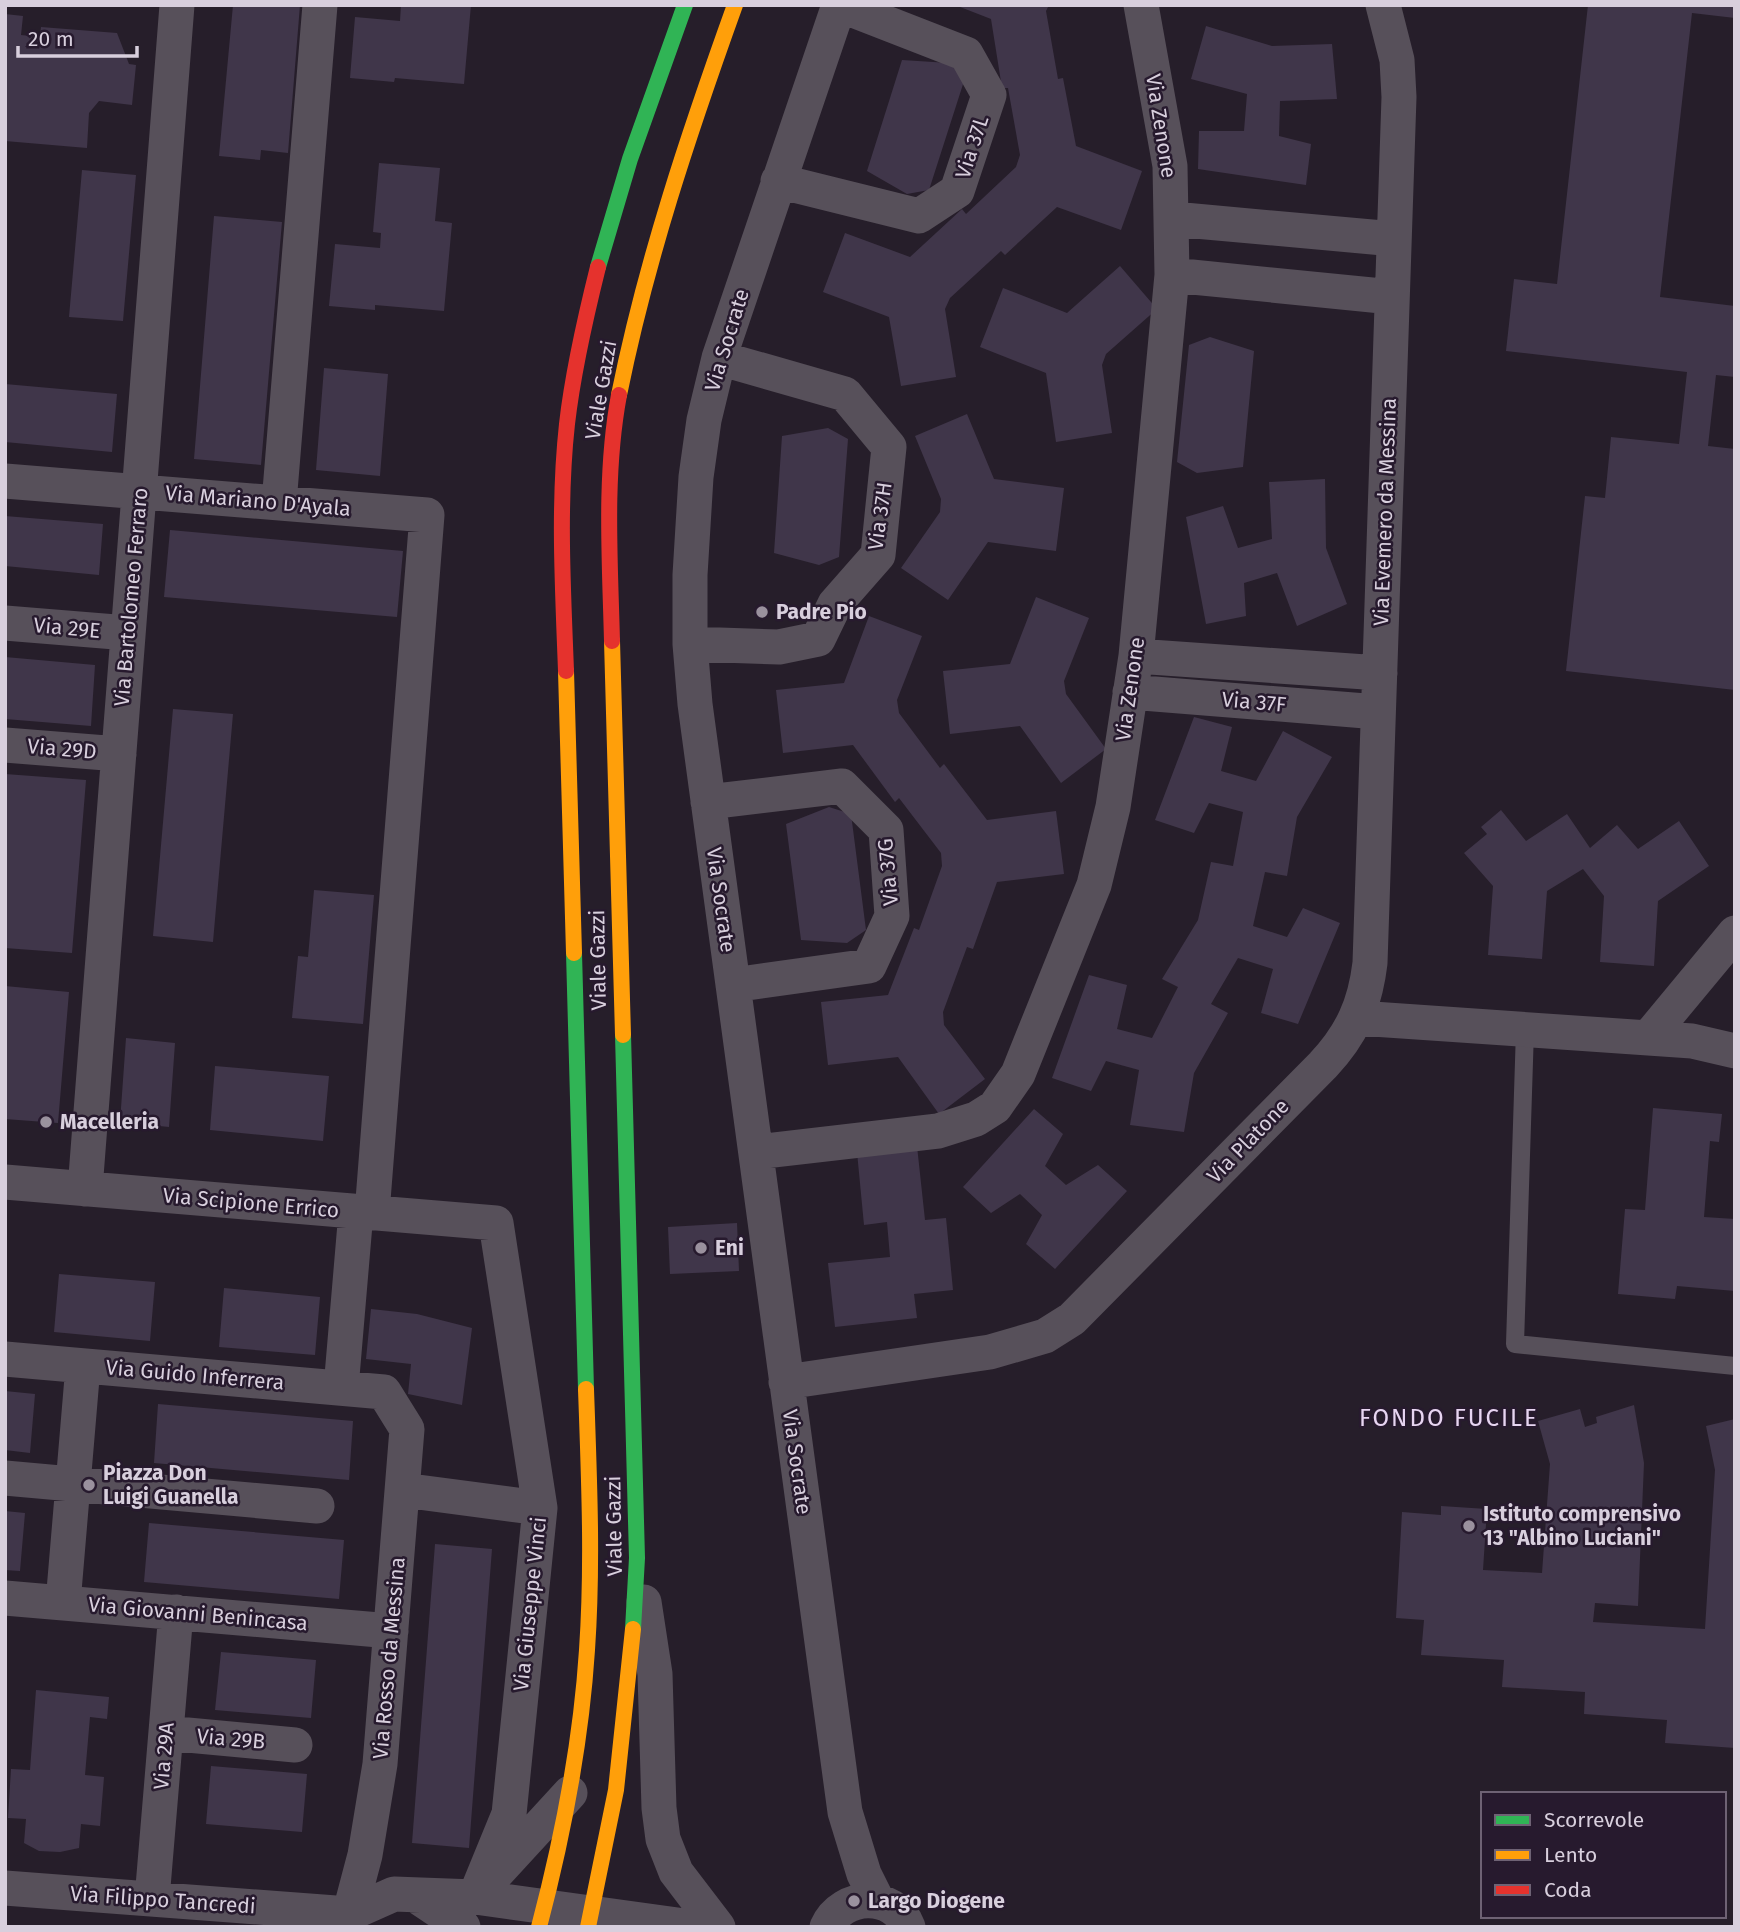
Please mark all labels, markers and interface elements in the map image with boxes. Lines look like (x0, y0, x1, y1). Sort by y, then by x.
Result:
scale bar (18, 14, 136, 58)
text: 20 m (28, 26, 74, 52)
street label: Via Zenone (1140, 72, 1182, 180)
street label: Via 37L (950, 112, 995, 182)
street label: Via Socrate (699, 286, 755, 394)
street label: Viale Gazzi (579, 338, 623, 442)
street label: Via Evemero da Messina (1368, 397, 1402, 627)
street label: Via Mariano D'Ayala (164, 480, 352, 522)
street label: Via 37H (862, 480, 898, 552)
street label: Via Bartolomeo Ferraro (108, 486, 154, 708)
place label: Padre Pio (776, 599, 867, 625)
marker: Padre Pio (754, 604, 770, 620)
street label: Via 29E (32, 612, 102, 644)
street label: Via Zenone (1110, 635, 1150, 743)
street label: Via 37F (1221, 686, 1287, 718)
street label: Via 29D (26, 733, 98, 765)
street label: Via 37G (872, 837, 904, 907)
street label: Via Socrate (701, 846, 741, 954)
street label: Viale Gazzi (584, 909, 612, 1011)
street label: Via Platone (1201, 1093, 1295, 1189)
place label: Macelleria (60, 1109, 159, 1135)
marker: Macelleria (38, 1114, 54, 1130)
street label: Via Scipione Errico (162, 1182, 340, 1224)
place label: Eni (715, 1235, 744, 1261)
marker: Eni (693, 1240, 709, 1256)
street label: Via Guido Inferrera (105, 1354, 285, 1396)
district label: FONDO FUCILE (1359, 1404, 1539, 1432)
street label: Via Socrate (777, 1408, 817, 1516)
place label: Piazza Don Luigi Guanella (103, 1460, 239, 1510)
street label: Viale Gazzi (600, 1475, 628, 1577)
marker: Piazza Don Luigi Guanella (81, 1477, 97, 1493)
place label: Istituto comprensivo 13 "Albino Luciani" (1483, 1501, 1681, 1551)
street label: Via Giuseppe Vinci (508, 1516, 552, 1692)
marker: Istituto comprensivo 13 "Albino Luciani" (1461, 1518, 1477, 1534)
street label: Via Rosso da Messina (367, 1556, 411, 1760)
street label: Via Giovanni Benincasa (87, 1591, 309, 1637)
street label: Via 29A (148, 1721, 180, 1791)
street label: Via 29B (196, 1723, 266, 1755)
legend (1481, 1792, 1726, 1918)
text: Scorrevole (1544, 1807, 1644, 1833)
text: Lento (1544, 1842, 1597, 1868)
text: Coda (1544, 1877, 1592, 1903)
street label: Via Filippo Tancredi (69, 1881, 257, 1919)
place label: Largo Diogene (868, 1888, 1005, 1914)
marker: Largo Diogene (846, 1893, 862, 1909)

